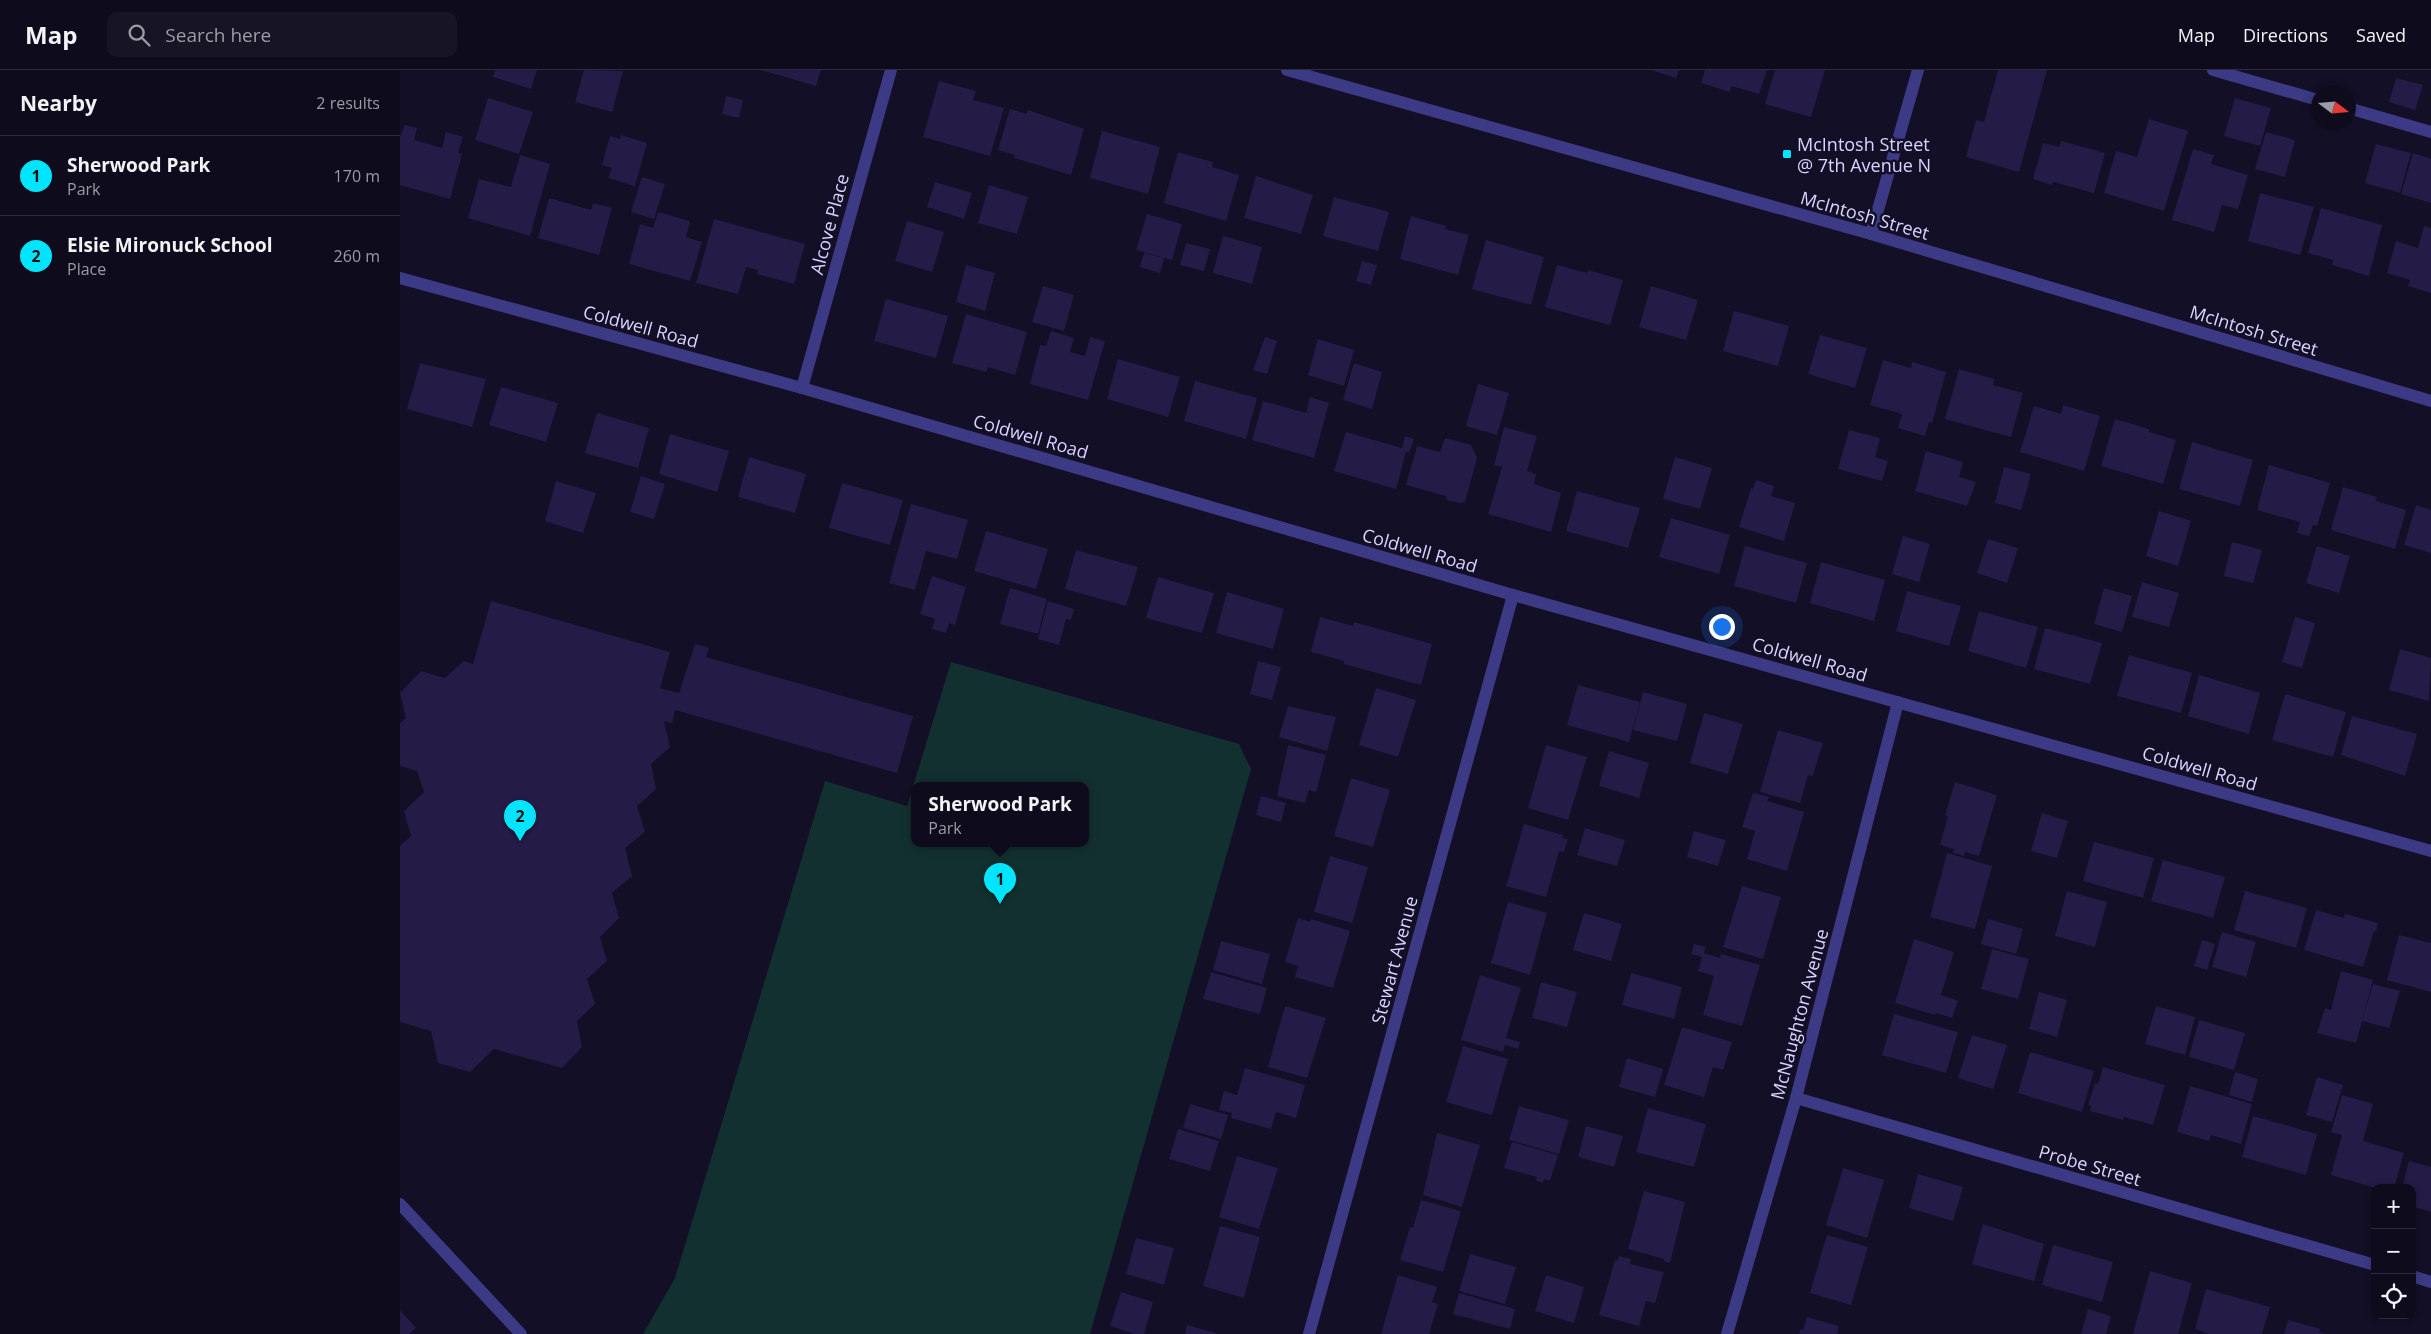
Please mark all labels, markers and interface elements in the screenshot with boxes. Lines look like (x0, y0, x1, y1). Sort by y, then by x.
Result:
search box (107, 12, 457, 57)
text: Map (25, 18, 77, 51)
icon: search (125, 21, 153, 49)
text: Search here (165, 22, 271, 48)
text: Map (2178, 23, 2215, 47)
text: Directions (2243, 23, 2328, 47)
text: Saved (2356, 23, 2406, 47)
north arrow (2311, 85, 2356, 130)
text: Nearby (20, 89, 97, 117)
text: 2 results (316, 92, 380, 114)
place label: McIntosh Street @ 7th Avenue N (1797, 132, 1931, 177)
marker: McIntosh Street @ 7th Avenue N (1781, 148, 1793, 160)
text: Sherwood Park (67, 152, 210, 178)
text: 1 (31, 165, 41, 187)
text: 170 m (334, 165, 380, 187)
street label: Alcove Place (804, 171, 854, 277)
text: Park (67, 178, 100, 200)
street label: McIntosh Street (1798, 185, 1932, 245)
text: Elsie Mironuck School (67, 232, 272, 258)
text: 2 (31, 245, 41, 267)
text: 260 m (334, 245, 380, 267)
text: Place (67, 258, 106, 280)
street label: Coldwell Road (581, 299, 701, 353)
street label: McIntosh Street (2187, 299, 2321, 361)
street label: Coldwell Road (971, 408, 1091, 464)
street label: Coldwell Road (1360, 522, 1480, 578)
your location (1709, 614, 1735, 640)
street label: Coldwell Road (1750, 631, 1870, 687)
street label: Coldwell Road (2140, 740, 2260, 796)
popup (911, 782, 1089, 847)
text: Sherwood Park (928, 791, 1072, 817)
pin: 2 (504, 800, 536, 841)
text: Park (928, 817, 962, 839)
pin: 1 (984, 863, 1016, 904)
street label: Stewart Avenue (1365, 893, 1423, 1027)
street label: McNaughton Avenue (1765, 926, 1833, 1102)
street label: Probe Street (2036, 1139, 2144, 1191)
map controls (2371, 1184, 2416, 1319)
button: + (2371, 1184, 2416, 1229)
button: − (2371, 1229, 2416, 1274)
button: locate (2371, 1274, 2416, 1319)

